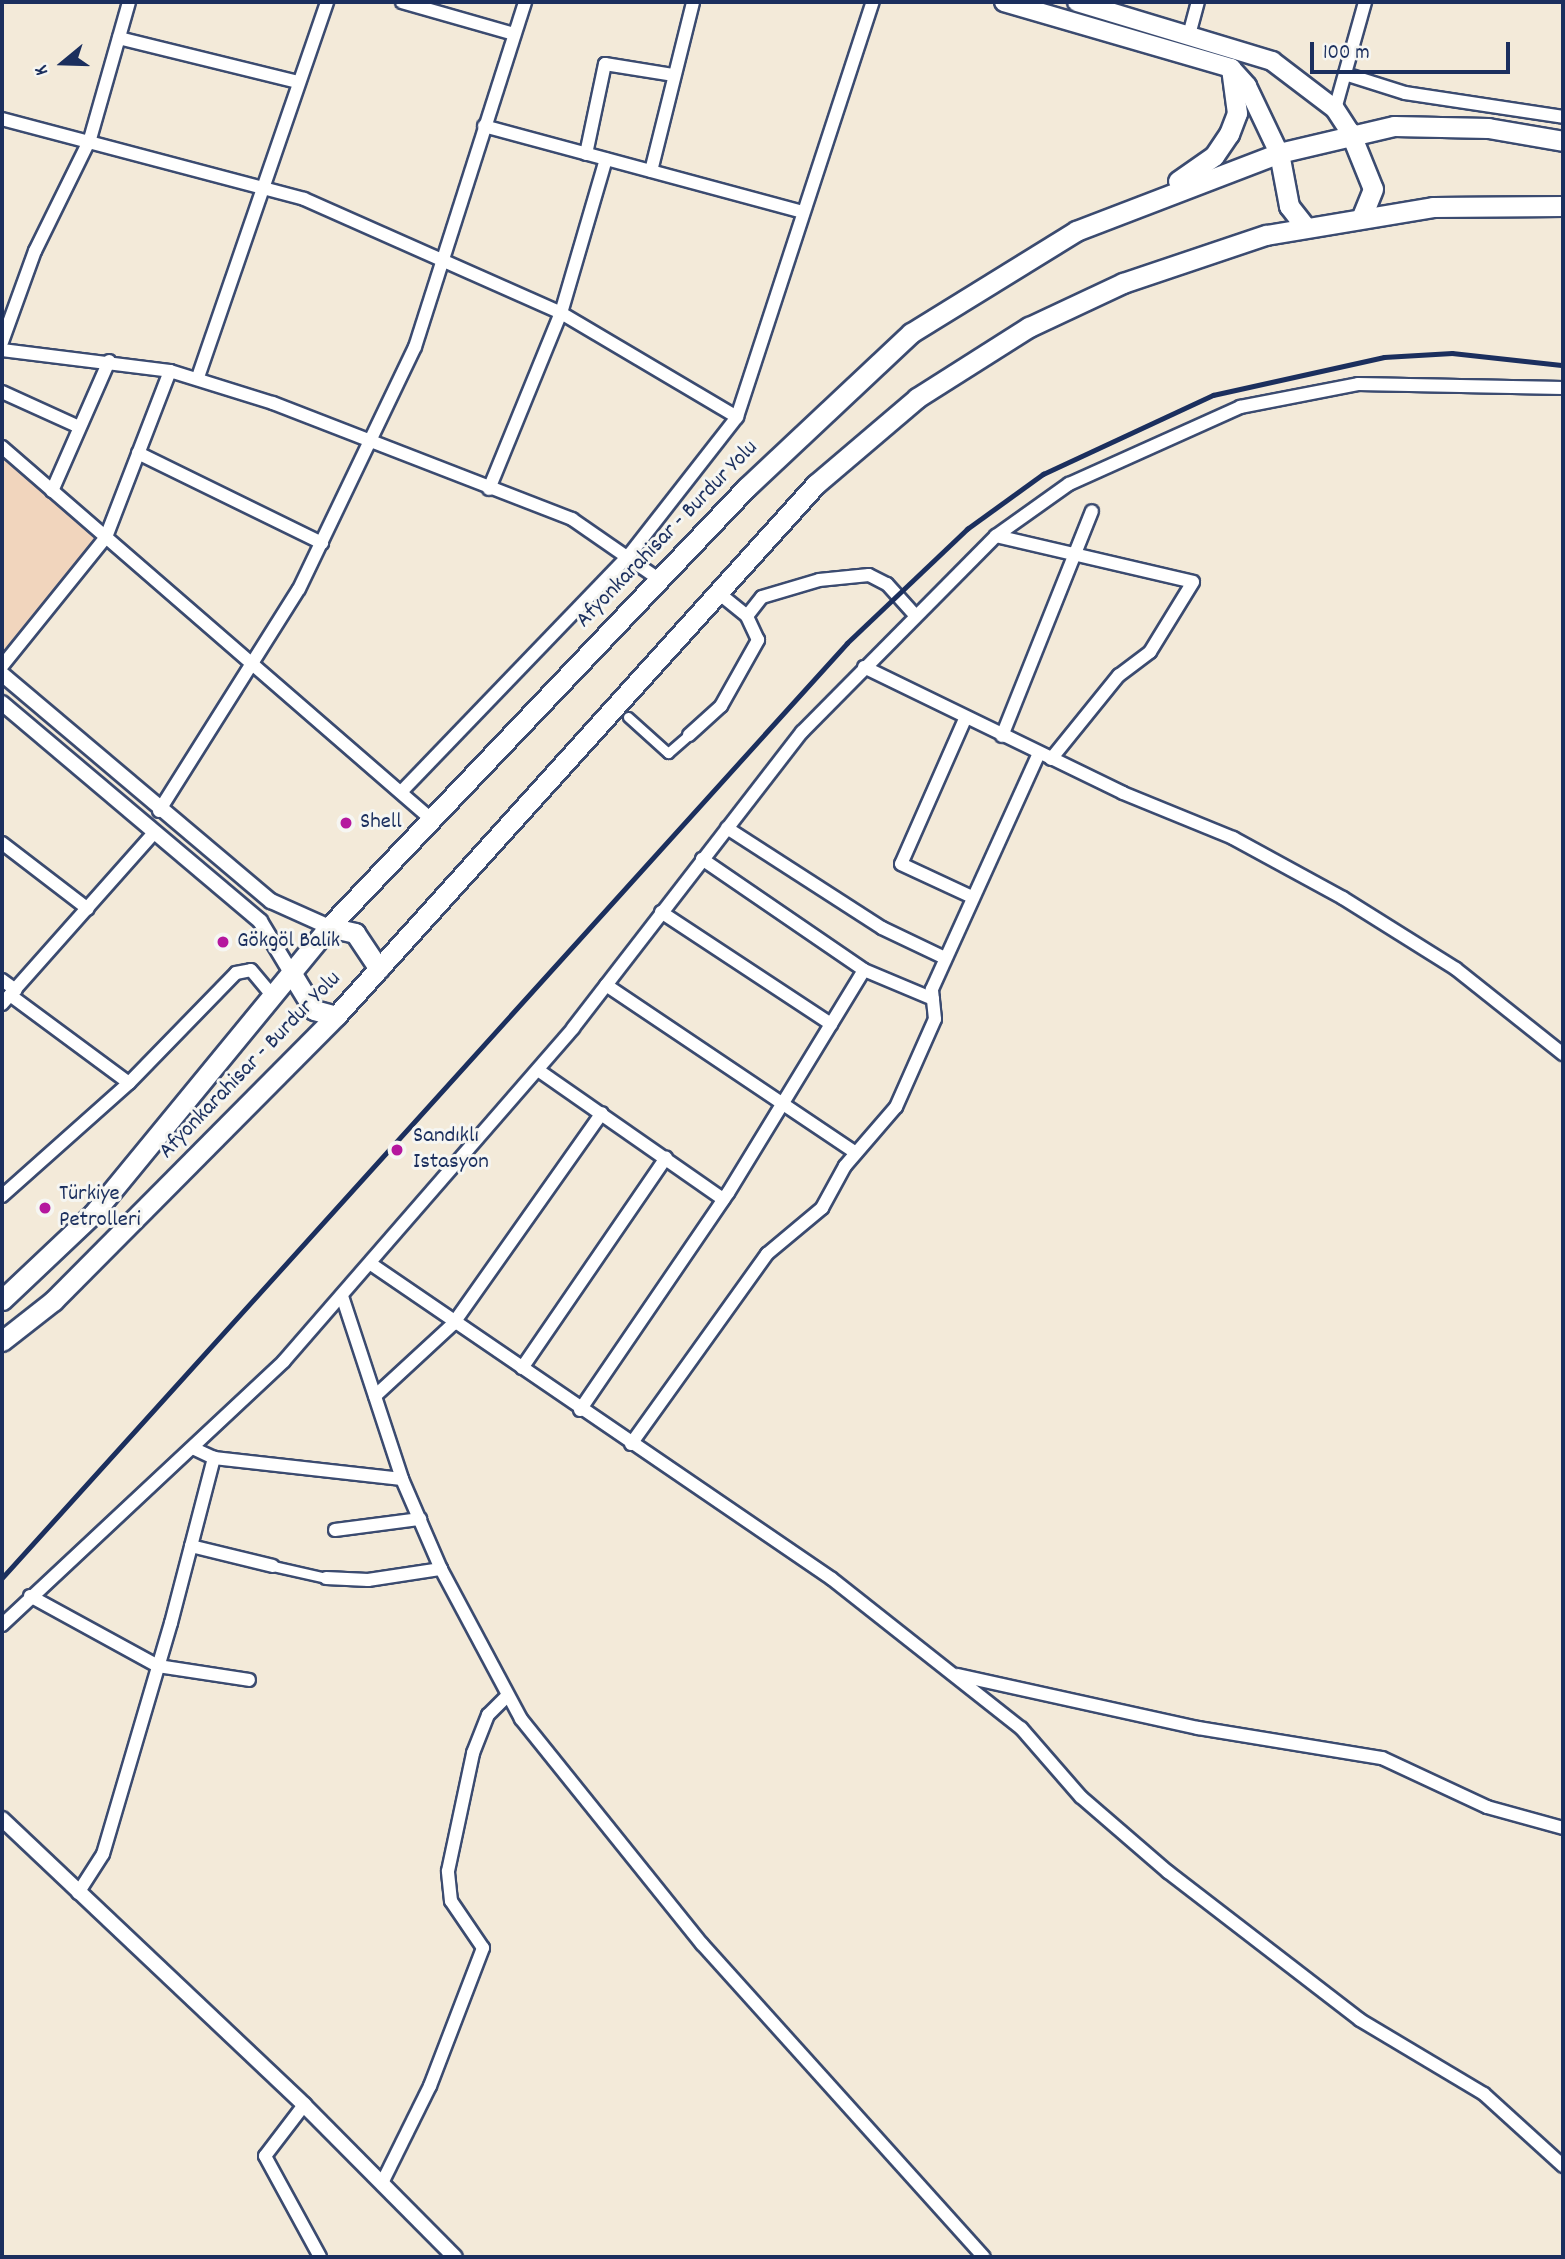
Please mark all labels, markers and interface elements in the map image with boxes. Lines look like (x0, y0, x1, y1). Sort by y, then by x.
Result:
north arrow (28, 28, 98, 98)
scale bar (1313, 28, 1512, 72)
text: 100 m (1323, 39, 1370, 69)
text: K (28, 61, 57, 79)
street label: Afyonkarahisar - Burdur Yolu (571, 435, 765, 635)
place label: Shell (360, 809, 402, 837)
marker: Shell (338, 815, 354, 831)
place label: Gökgöl Balik (237, 928, 340, 956)
marker: Gökgöl Balik (215, 934, 231, 950)
street label: Afyonkarahisar - Burdur Yolu (154, 966, 348, 1166)
place label: Sandıklı Istasyon (413, 1123, 489, 1177)
marker: Sandıklı Istasyon (387, 1140, 407, 1160)
place label: Türkiye Petrolleri (59, 1181, 141, 1235)
marker: Türkiye Petrolleri (37, 1200, 53, 1216)

